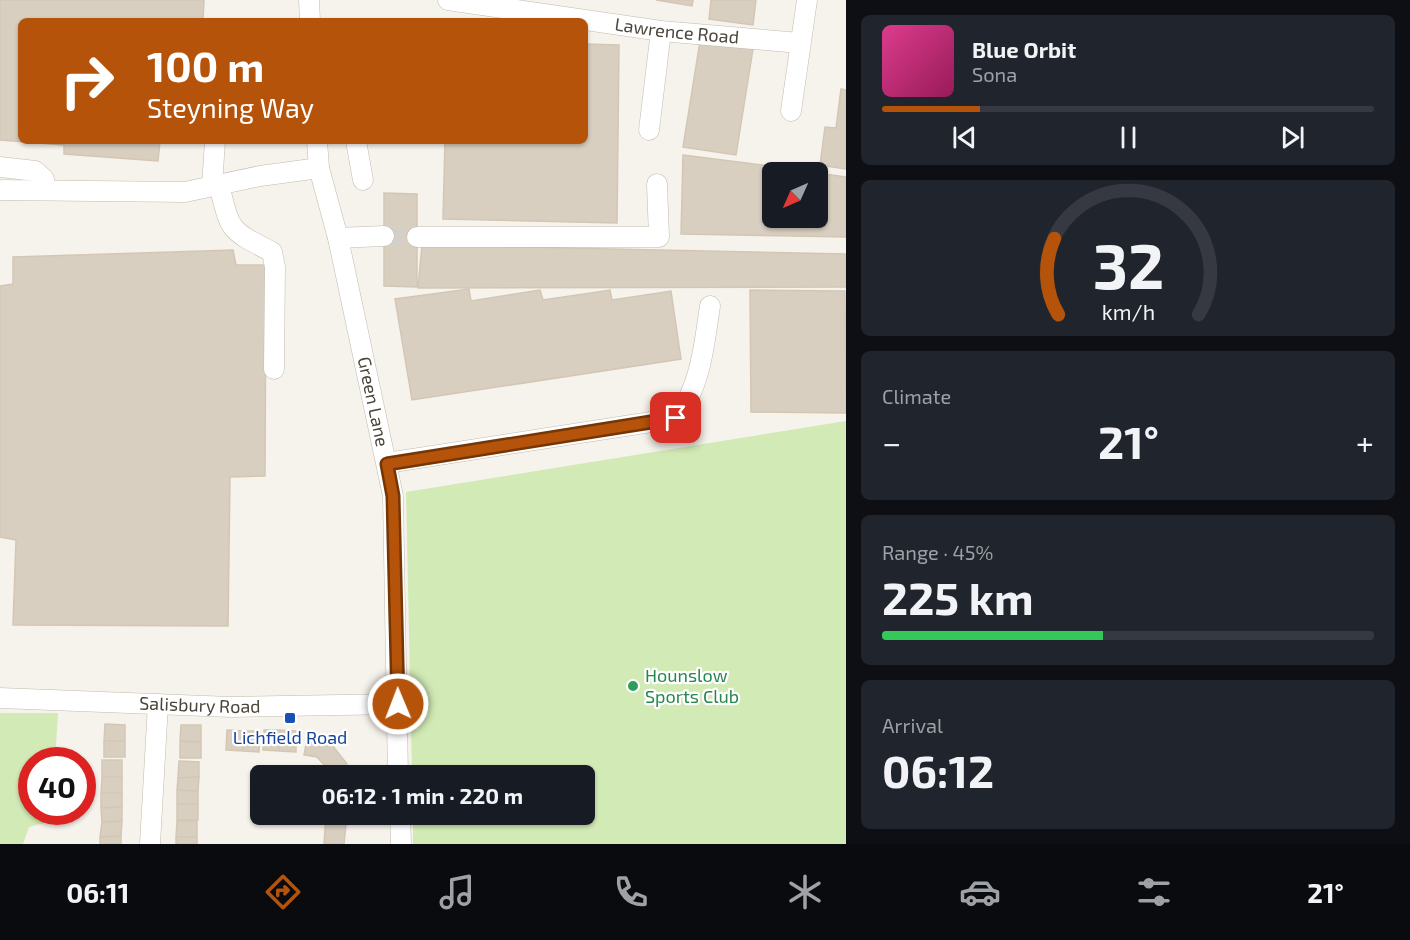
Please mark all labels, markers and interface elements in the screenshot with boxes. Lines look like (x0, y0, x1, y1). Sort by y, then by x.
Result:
street label: Lawrence Road (613, 12, 740, 48)
text: Blue Orbit (972, 36, 1076, 62)
text: 100 m (147, 40, 264, 90)
icon: right (48, 42, 126, 120)
text: Sona (972, 62, 1017, 86)
text: Steyning Way (147, 91, 314, 123)
icon: previous (948, 121, 981, 154)
icon: pause (1112, 121, 1145, 154)
icon: next (1276, 121, 1309, 154)
north arrow (762, 162, 828, 228)
map controls (762, 162, 828, 228)
text: 32 (1092, 227, 1164, 302)
text: km/h (1101, 299, 1155, 324)
street label: Green Lane (354, 355, 394, 449)
text: Climate (882, 384, 951, 408)
pin (650, 392, 701, 443)
icon: arrive (659, 401, 692, 434)
text: 21° (1098, 414, 1159, 468)
text: − (882, 422, 901, 462)
text: + (1356, 422, 1374, 462)
text: Range · 45% (882, 540, 993, 564)
text: 225 km (882, 570, 1034, 624)
place label: Hounslow Sports Club (645, 664, 739, 707)
position arrow (366, 672, 430, 736)
marker: Hounslow Sports Club (626, 679, 640, 693)
street label: Salisbury Road (139, 691, 261, 717)
marker: Lichfield Road (283, 711, 297, 725)
text: Arrival (882, 713, 943, 737)
place label: Lichfield Road (233, 726, 347, 748)
text: 06:12 (882, 743, 994, 797)
speed limit sign: 40 (18, 747, 96, 825)
text: 06:12 · 1 min · 220 m (322, 782, 523, 808)
icon: directions (262, 871, 304, 913)
icon: music (436, 871, 478, 913)
icon: phone (610, 871, 652, 913)
icon: climate (784, 871, 826, 913)
icon: car (959, 871, 1001, 913)
icon: filters (1133, 871, 1175, 913)
text: 06:11 (66, 876, 129, 908)
text: 21° (1307, 876, 1344, 908)

